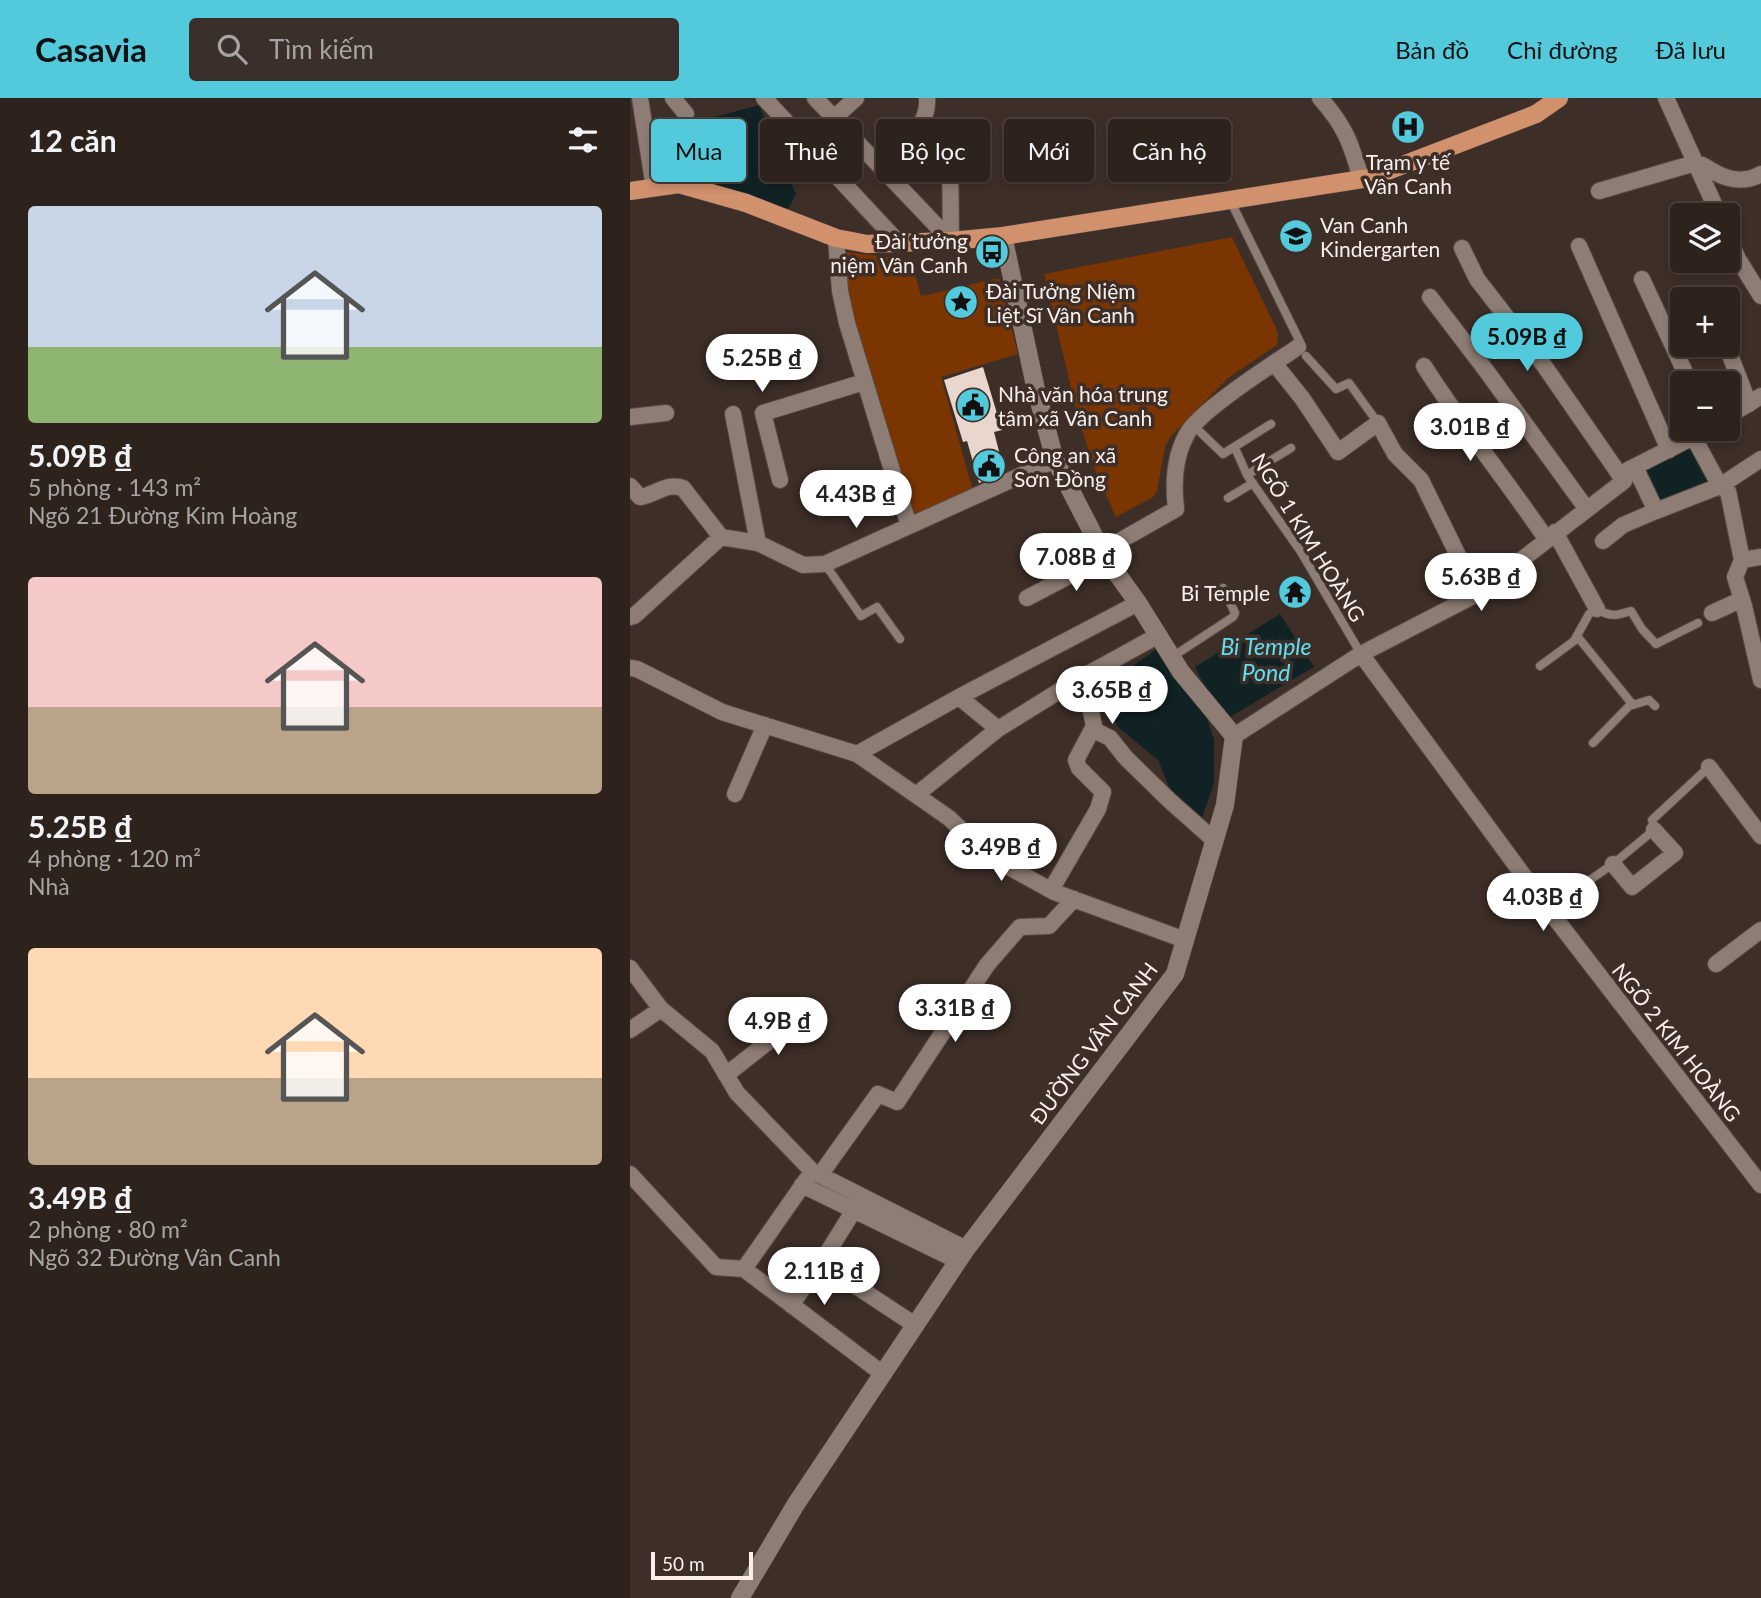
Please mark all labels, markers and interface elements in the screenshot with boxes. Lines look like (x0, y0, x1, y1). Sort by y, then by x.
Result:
search box (189, 18, 679, 81)
text: Casavia (35, 29, 147, 69)
icon: search (213, 30, 251, 68)
text: Tìm kiếm (269, 33, 374, 65)
text: Bản đồ (1395, 35, 1469, 64)
text: Chỉ đường (1507, 35, 1618, 64)
text: Đã lưu (1656, 35, 1726, 64)
hospital icon: Trạm y tế Vân Canh (1389, 108, 1427, 146)
chip: Mua (651, 119, 746, 182)
chip: Thuê (760, 119, 862, 182)
chip: Bộ lọc (876, 119, 990, 182)
chip: Mới (1004, 119, 1094, 182)
chip: Căn hộ (1108, 119, 1231, 182)
icon: filters (564, 121, 602, 159)
text: 12 căn (28, 122, 117, 158)
place label: Trạm y tế Vân Canh (1364, 149, 1452, 198)
map controls (1670, 203, 1740, 441)
button: layers (1670, 203, 1740, 273)
place label: Van Canh Kindergarten (1320, 212, 1440, 261)
school or university icon: Van Canh Kindergarten (1277, 217, 1315, 255)
place label: Đài tưởng niệm Vân Canh (830, 228, 968, 277)
bus stop icon: Đài tưởng niệm Vân Canh (973, 233, 1011, 271)
icon: home (252, 252, 378, 378)
place label: Đài Tưởng Niệm Liệt Sĩ Vân Canh (986, 278, 1136, 327)
place icon: Đài Tưởng Niệm Liệt Sĩ Vân Canh (942, 283, 980, 321)
button: + (1670, 287, 1740, 357)
pin: 5.09B ₫ (1462, 314, 1592, 373)
text: 5.09B ₫ (1487, 322, 1567, 350)
pin: 5.25B ₫ (697, 334, 827, 394)
text: 5.25B ₫ (722, 343, 802, 371)
button: − (1670, 371, 1740, 441)
place label: Nhà văn hóa trung tâm xã Vân Canh (998, 381, 1168, 430)
public building icon: Nhà văn hóa trung tâm xã Vân Canh (954, 386, 992, 424)
pin: 3.01B ₫ (1405, 404, 1535, 463)
text: 3.01B ₫ (1430, 412, 1510, 440)
text: 5.09B ₫ (28, 437, 133, 473)
place label: Công an xã Sơn Đồng (1014, 442, 1116, 491)
public building icon: Công an xã Sơn Đồng (970, 447, 1008, 485)
street label: NGÕ 1 KIM HOÀNG (1247, 448, 1371, 626)
pin: 4.43B ₫ (791, 470, 921, 530)
text: 5 phòng · 143 m² (28, 473, 201, 501)
text: 4.43B ₫ (816, 479, 896, 507)
text: Ngõ 21 Đường Kim Hoàng (28, 501, 297, 529)
pin: 7.08B ₫ (1011, 533, 1141, 593)
text: 7.08B ₫ (1036, 542, 1116, 570)
pin: 5.63B ₫ (1416, 554, 1546, 613)
text: 5.63B ₫ (1441, 562, 1521, 590)
temple icon: Bi Temple (1276, 573, 1314, 611)
place label: Bi Temple (1181, 580, 1270, 605)
icon: home (252, 623, 378, 749)
water label: Bi Temple Pond (1220, 632, 1312, 686)
pin: 3.65B ₫ (1047, 666, 1177, 726)
text: 3.65B ₫ (1072, 675, 1152, 703)
text: 5.25B ₫ (28, 808, 133, 844)
pin: 3.49B ₫ (936, 824, 1066, 883)
text: 3.49B ₫ (961, 832, 1041, 860)
text: 4 phòng · 120 m² (28, 844, 201, 872)
text: Nhà (28, 872, 70, 900)
pin: 4.03B ₫ (1478, 874, 1608, 933)
text: 4.03B ₫ (1503, 882, 1583, 910)
street label: ĐƯỜNG VÂN CANH (1024, 957, 1162, 1129)
street label: NGÕ 2 KIM HOÀNG (1607, 958, 1747, 1126)
pin: 3.31B ₫ (890, 984, 1020, 1044)
text: 3.31B ₫ (915, 993, 995, 1021)
icon: home (252, 994, 378, 1120)
pin: 4.9B ₫ (721, 998, 835, 1057)
text: 4.9B ₫ (744, 1006, 812, 1034)
text: 3.49B ₫ (28, 1179, 133, 1215)
text: 2 phòng · 80 m² (28, 1215, 188, 1243)
text: Ngõ 32 Đường Vân Canh (28, 1243, 281, 1271)
pin: 2.11B ₫ (759, 1248, 889, 1307)
text: 2.11B ₫ (784, 1256, 864, 1284)
scale bar (651, 1549, 752, 1581)
text: 50 m (662, 1552, 705, 1575)

